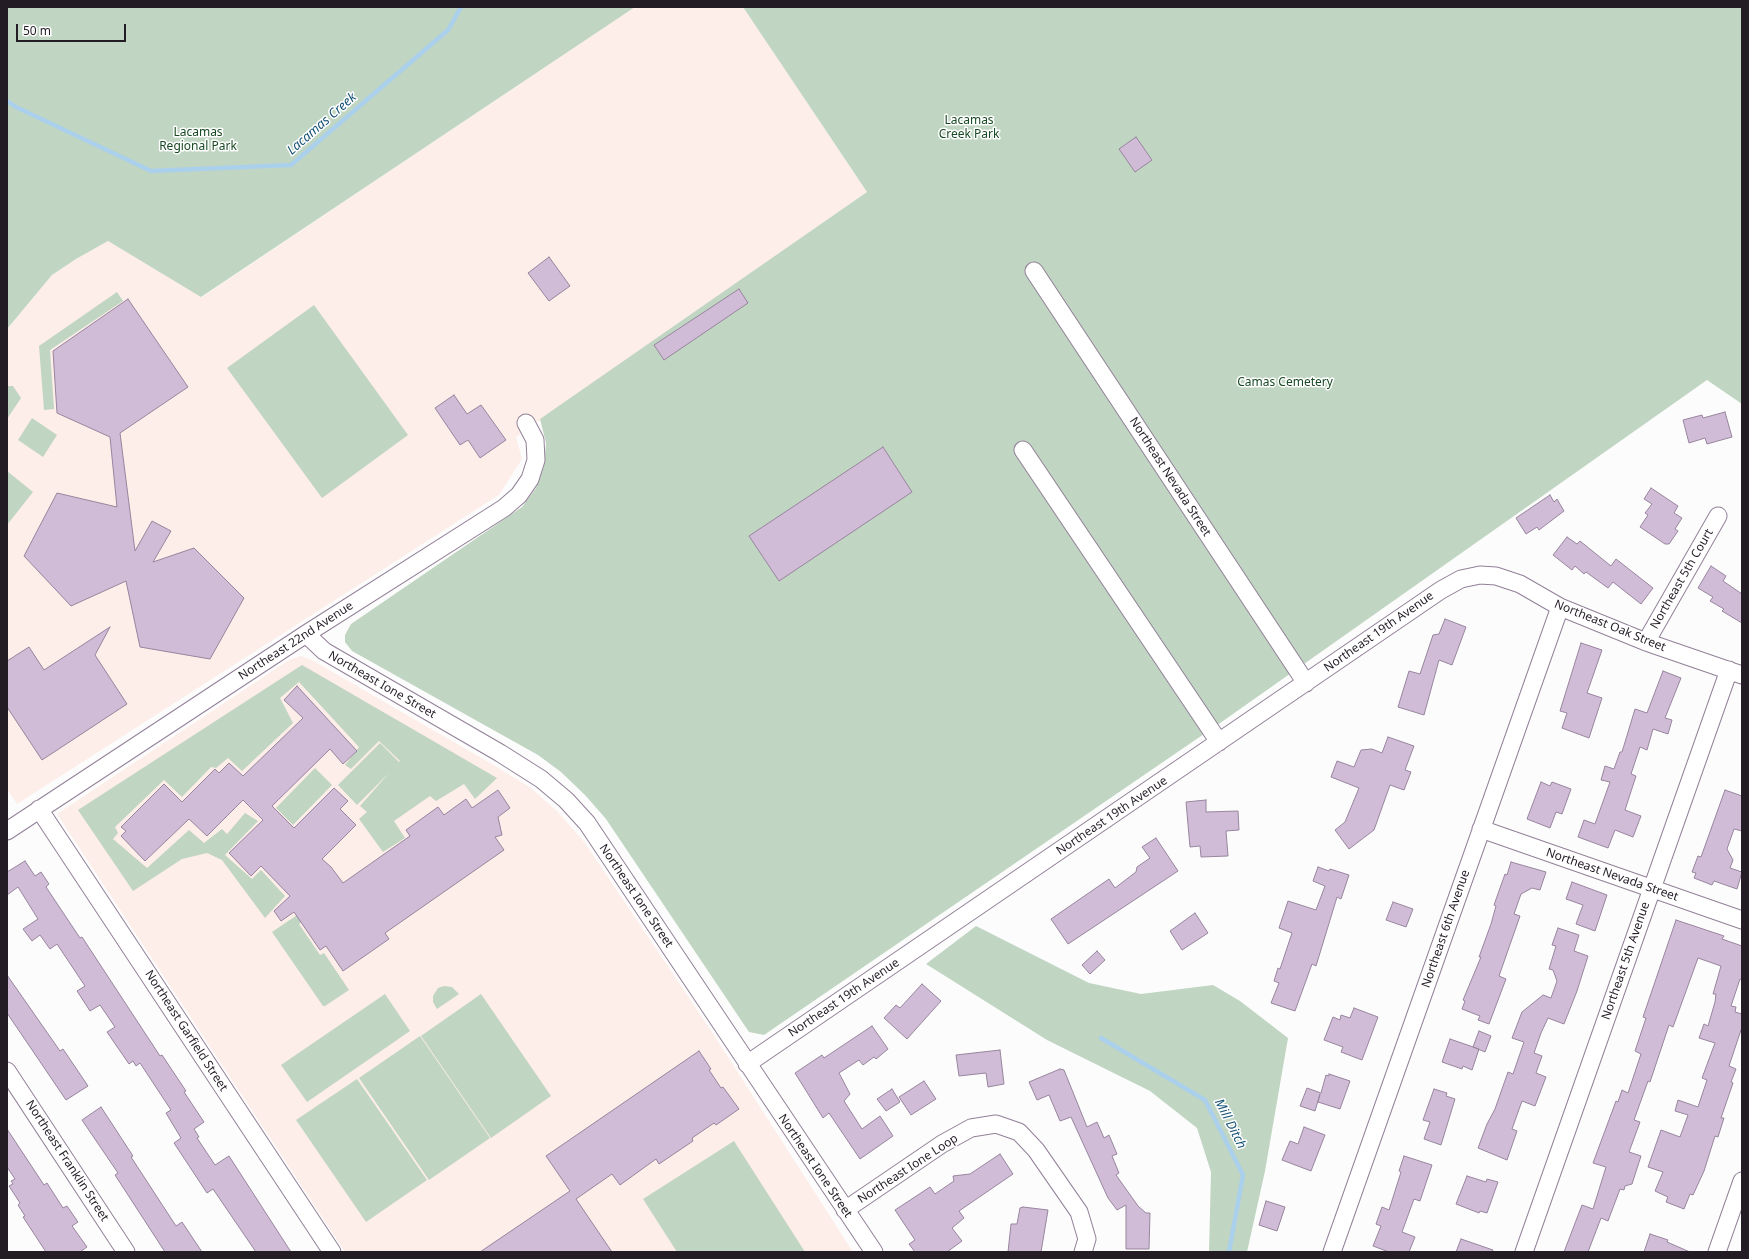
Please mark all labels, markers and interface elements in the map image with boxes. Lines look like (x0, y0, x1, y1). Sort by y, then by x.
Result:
scale bar (18, 16, 128, 42)
text: 50 m (23, 22, 51, 39)
water label: Lacamas Creek (284, 90, 360, 158)
park label: Lacamas Creek Park (939, 114, 999, 142)
park label: Lacamas Regional Park (159, 126, 237, 154)
park label: Camas Cemetery (1237, 376, 1333, 390)
street label: Northeast Nevada Street (1126, 415, 1214, 539)
street label: Northeast 5th Court (1647, 526, 1717, 632)
street label: Northeast 19th Avenue (1321, 589, 1437, 675)
street label: Northeast Oak Street (1552, 597, 1668, 655)
street label: Northeast 22nd Avenue (236, 599, 356, 683)
street label: Northeast Ione Street (326, 648, 438, 722)
street label: Northeast 19th Avenue (1054, 774, 1170, 858)
street label: Northeast Ione Street (596, 841, 676, 951)
street label: Northeast Nevada Street (1544, 846, 1680, 904)
street label: Northeast 6th Avenue (1419, 868, 1473, 990)
street label: Northeast 5th Avenue (1599, 900, 1653, 1022)
street label: Northeast 19th Avenue (786, 956, 902, 1040)
street label: Northeast Garfield Street (141, 968, 231, 1094)
water label: Mill Ditch (1211, 1096, 1249, 1152)
street label: Northeast Franklin Street (22, 1098, 112, 1224)
street label: Northeast Ione Street (775, 1111, 855, 1221)
street label: Northeast Ione Loop (855, 1131, 961, 1207)

